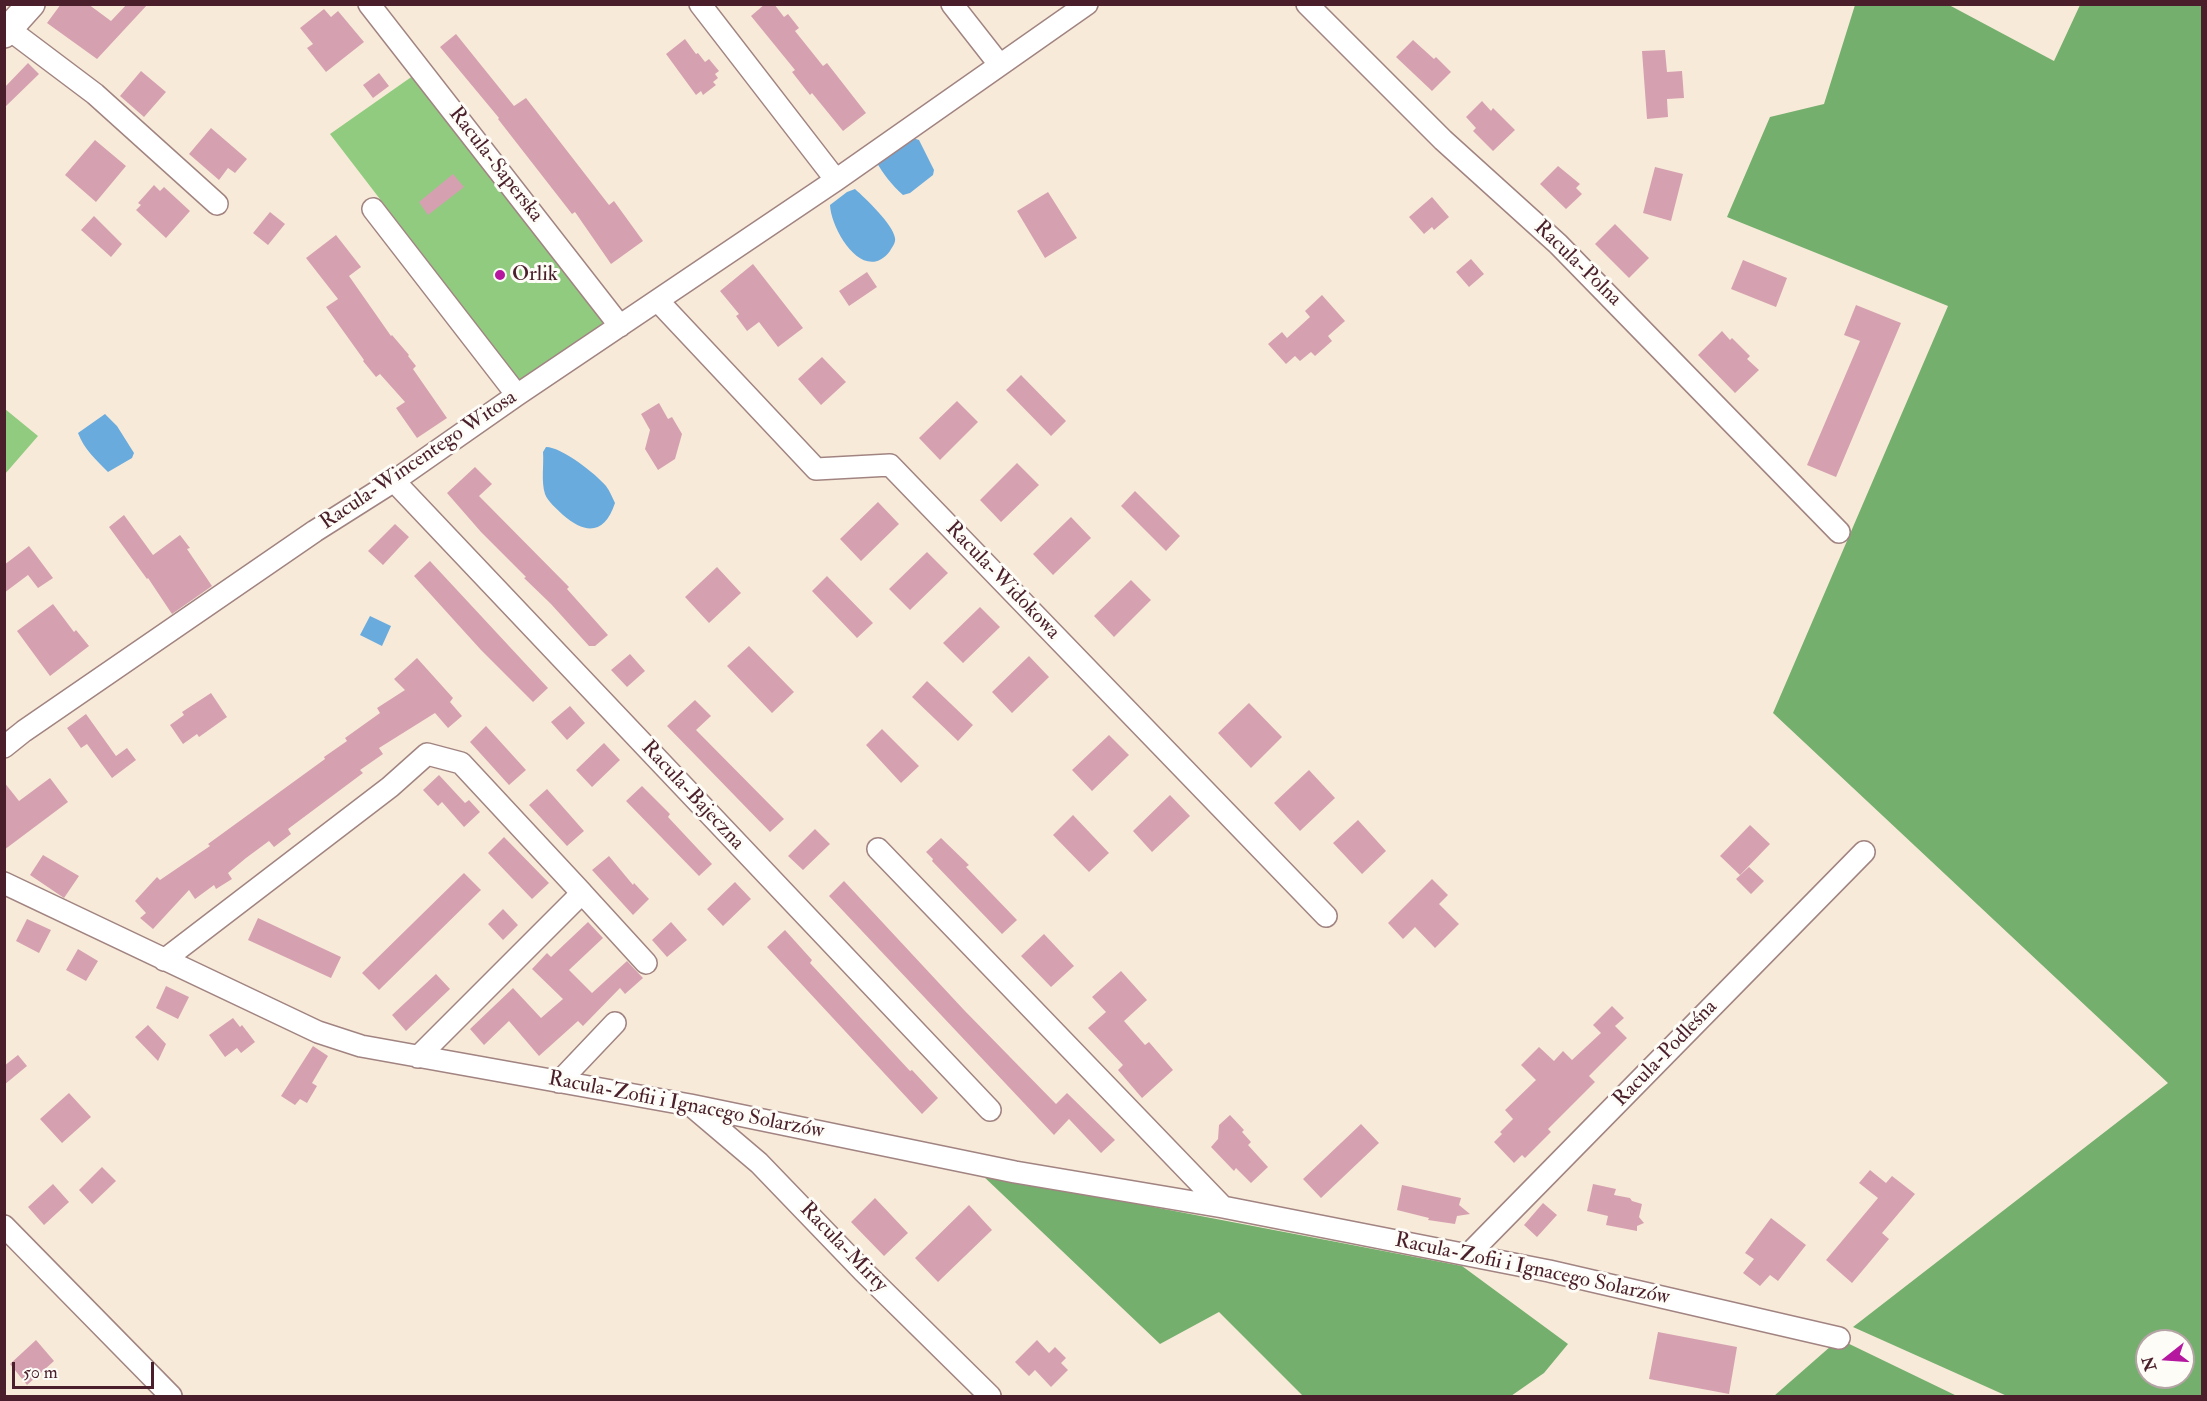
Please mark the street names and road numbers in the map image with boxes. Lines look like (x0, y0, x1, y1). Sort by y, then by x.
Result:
street label: Racula-Saperska (442, 102, 548, 228)
street label: Racula-Polna (1528, 216, 1626, 312)
street label: Racula-Wincentego Witosa (316, 386, 522, 536)
street label: Racula-Widokowa (939, 517, 1065, 645)
street label: Racula-Bajeczna (635, 736, 749, 856)
street label: Racula-Podleśna (1609, 995, 1723, 1113)
street label: Racula-Zofii i Ignacego Solarzów (546, 1067, 826, 1145)
street label: Racula-Mirty (794, 1198, 892, 1298)
street label: Racula-Zofii i Ignacego Solarzów (1392, 1229, 1672, 1311)

